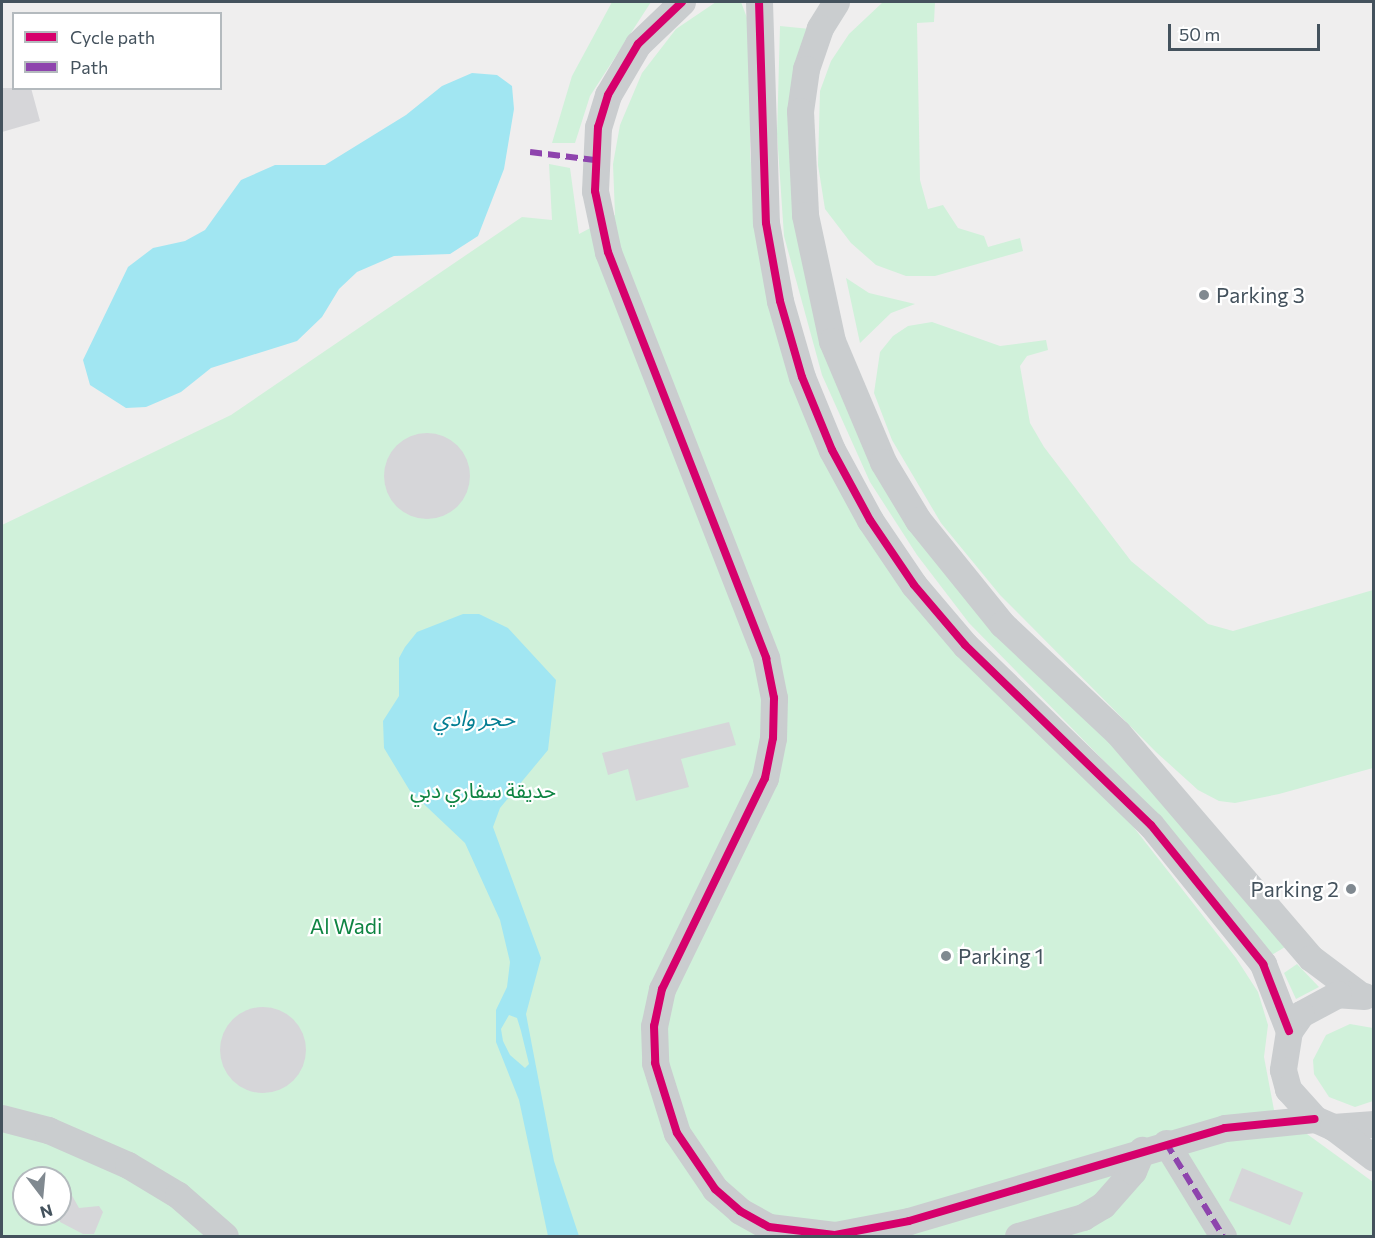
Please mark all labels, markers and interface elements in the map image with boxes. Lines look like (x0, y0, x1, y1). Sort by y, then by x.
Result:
legend (12, 12, 222, 90)
scale bar (1171, 12, 1322, 50)
text: 50 m (1179, 23, 1220, 45)
text: Cycle path (70, 26, 155, 48)
text: Path (70, 56, 108, 78)
place label: Parking 3 (1216, 282, 1305, 308)
marker: Parking 3 (1197, 288, 1211, 302)
water label: حجر وادي (433, 705, 515, 731)
park label: حديقة سفاري دبي (410, 777, 556, 803)
place label: Parking 2 (1251, 876, 1339, 902)
marker: Parking 2 (1344, 882, 1358, 896)
park label: Al Wadi (310, 913, 382, 939)
place label: Parking 1 (958, 943, 1044, 969)
marker: Parking 1 (939, 949, 953, 963)
north arrow (12, 1166, 72, 1226)
text: N (38, 1201, 55, 1223)

